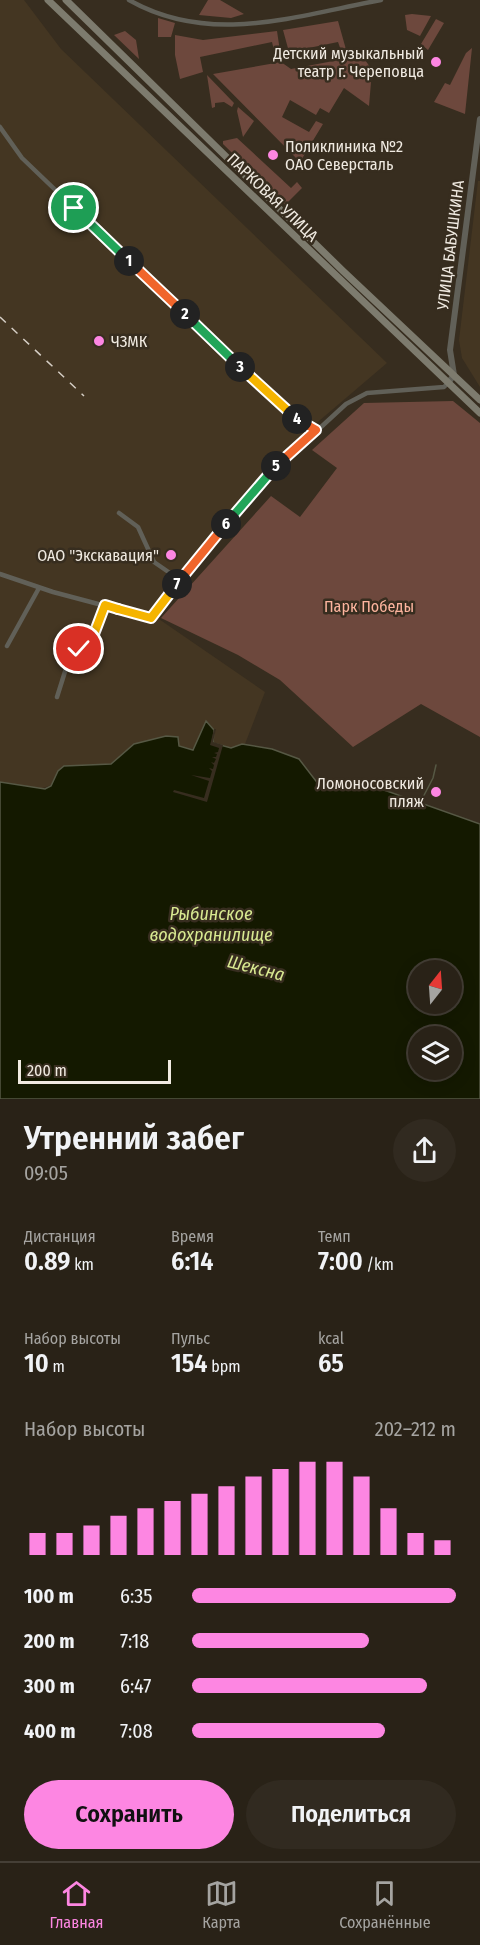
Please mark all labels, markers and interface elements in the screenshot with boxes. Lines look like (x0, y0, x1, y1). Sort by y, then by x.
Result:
place label: Детский музыкальный театр г. Череповца (272, 44, 424, 81)
marker: Детский музыкальный театр г. Череповца (429, 55, 443, 69)
place label: Поликлиника №2 ОАО Северсталь (285, 137, 403, 174)
marker: Поликлиника №2 ОАО Северсталь (266, 148, 280, 162)
street label: ПАРКОВАЯ УЛИЦА (223, 149, 322, 246)
street label: УЛИЦА БАБУШКИНА (433, 179, 468, 312)
pin (48, 182, 99, 233)
icon: arrive (57, 191, 90, 224)
pin: 1 (114, 246, 144, 276)
text: 1 (126, 251, 132, 270)
pin: 2 (170, 299, 200, 329)
text: 2 (181, 304, 189, 323)
place label: ЧЗМК (111, 332, 148, 351)
marker: ЧЗМК (92, 334, 106, 348)
pin: 3 (225, 352, 255, 382)
text: 3 (236, 357, 244, 376)
pin: 4 (282, 404, 312, 434)
text: 4 (293, 409, 301, 428)
pin: 5 (261, 451, 291, 481)
text: 5 (272, 456, 280, 475)
pin: 6 (211, 509, 241, 539)
text: 6 (222, 514, 230, 533)
place label: ОАО "Экскавация" (37, 546, 159, 565)
marker: ОАО "Экскавация" (164, 548, 178, 562)
pin: 7 (162, 569, 192, 599)
text: 7 (174, 574, 180, 593)
park label: Парк Победы (324, 597, 414, 616)
pin (53, 623, 104, 674)
icon: check (62, 632, 95, 665)
place label: Ломоносовский пляж (317, 774, 425, 811)
marker: Ломоносовский пляж (429, 785, 443, 799)
water label: Рыбинское водохранилище (150, 903, 273, 946)
water label: Шексна (225, 950, 287, 986)
north arrow (408, 960, 462, 1014)
map controls (408, 960, 462, 1080)
button: layers (408, 1026, 462, 1080)
scale bar (18, 1057, 171, 1084)
text: 200 m (27, 1061, 67, 1080)
text: Утренний забег (24, 1118, 244, 1158)
button: share (393, 1119, 456, 1182)
text: 09:05 (24, 1161, 68, 1185)
text: Дистанция (24, 1227, 96, 1246)
text: Время (171, 1227, 214, 1246)
text: Темп (318, 1227, 351, 1246)
text: 0.89 (24, 1246, 70, 1277)
text: 6:14 (171, 1246, 213, 1277)
text: 7:00 (318, 1246, 363, 1277)
text: km (70, 1255, 94, 1274)
text: /km (363, 1255, 394, 1274)
text: Набор высоты (24, 1329, 121, 1348)
text: Пульс (171, 1329, 210, 1348)
text: kcal (318, 1329, 344, 1348)
text: 10 (24, 1348, 49, 1379)
text: 154 (171, 1348, 208, 1379)
text: 65 (318, 1348, 344, 1379)
text: m (49, 1357, 65, 1376)
text: bpm (208, 1357, 241, 1376)
text: Набор высоты (24, 1417, 145, 1441)
text: 202–212 m (375, 1417, 456, 1441)
text: 100 m (24, 1584, 74, 1608)
text: 6:35 (120, 1584, 153, 1608)
text: 200 m (24, 1629, 75, 1653)
text: 7:18 (120, 1629, 149, 1653)
text: 300 m (24, 1674, 75, 1698)
text: 6:47 (120, 1674, 151, 1698)
text: 400 m (24, 1719, 76, 1743)
text: 7:08 (120, 1719, 153, 1743)
button: Сохранить (24, 1780, 234, 1849)
button: Поделиться (246, 1780, 456, 1849)
tab: Главная (49, 1877, 104, 1932)
tab: Карта (202, 1877, 241, 1932)
tab: Сохранённые (339, 1877, 431, 1932)

